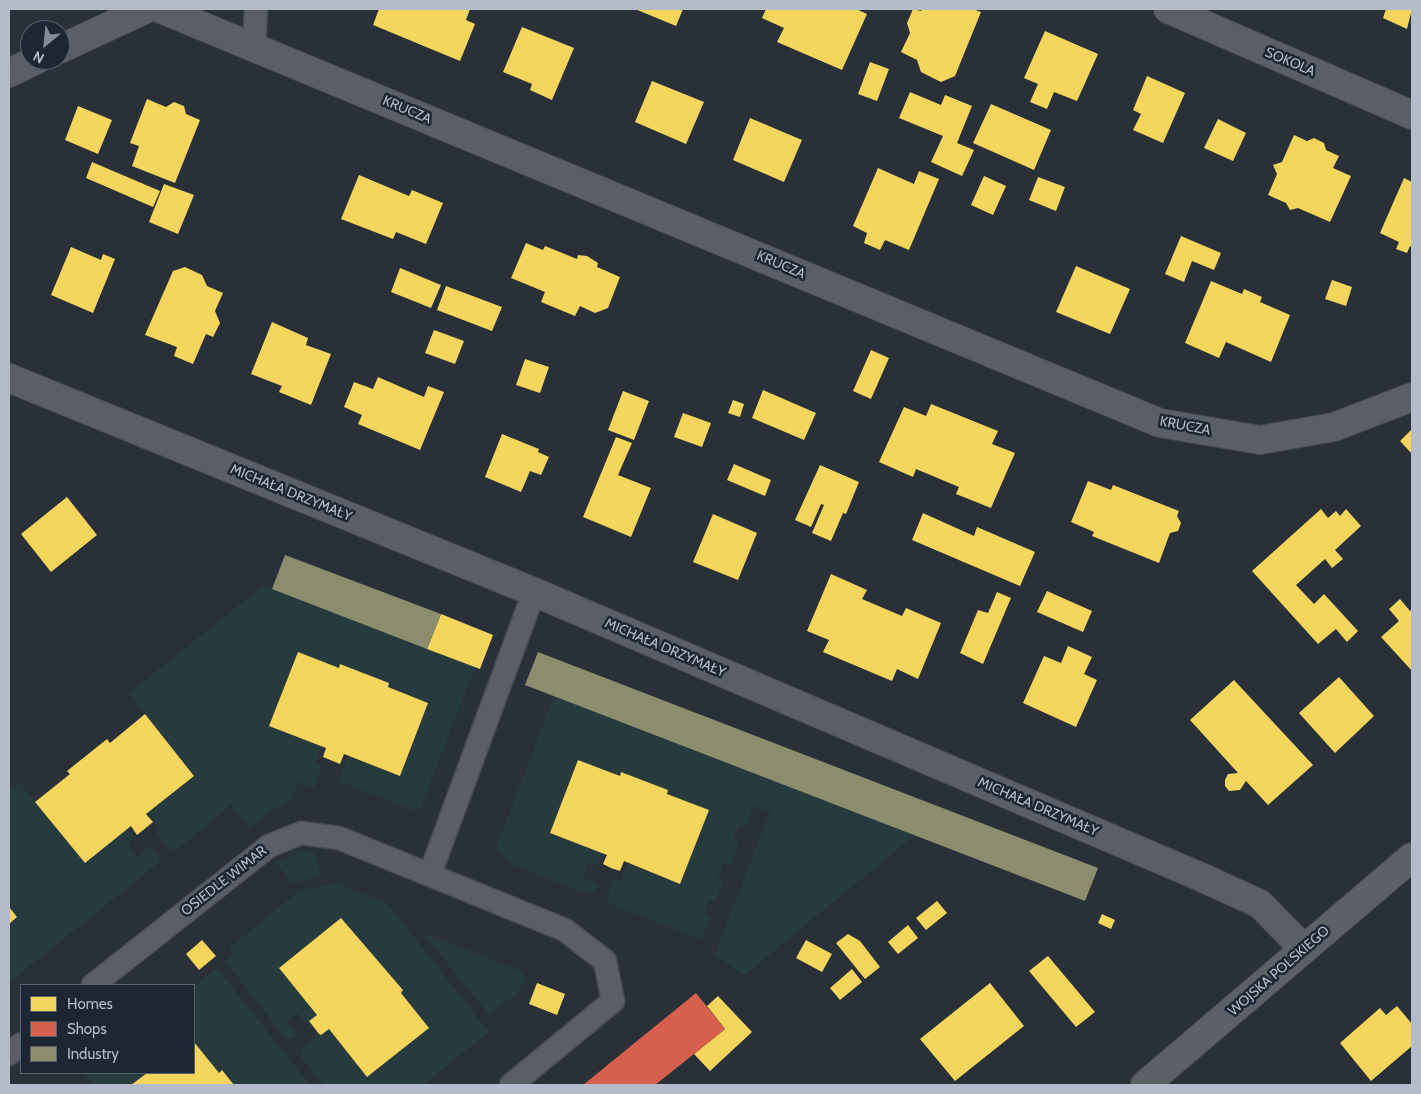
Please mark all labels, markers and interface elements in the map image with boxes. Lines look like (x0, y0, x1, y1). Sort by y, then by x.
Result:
north arrow (20, 20, 70, 70)
street label: SOKOLA (1262, 44, 1318, 80)
text: N (30, 47, 47, 68)
street label: KRUCZA (380, 92, 434, 128)
street label: KRUCZA (754, 247, 808, 283)
street label: KRUCZA (1158, 413, 1212, 439)
street label: MICHAŁA DRZYMAŁY (228, 461, 354, 525)
street label: MICHAŁA DRZYMAŁY (602, 615, 728, 681)
street label: MICHAŁA DRZYMAŁY (975, 774, 1101, 840)
street label: OSIEDLE WIMAR (178, 843, 270, 919)
street label: WOJSKA POLSKIEGO (1225, 922, 1333, 1020)
legend (20, 984, 195, 1074)
text: Homes (67, 995, 113, 1013)
text: Shops (67, 1020, 107, 1038)
text: Industry (67, 1045, 119, 1063)

